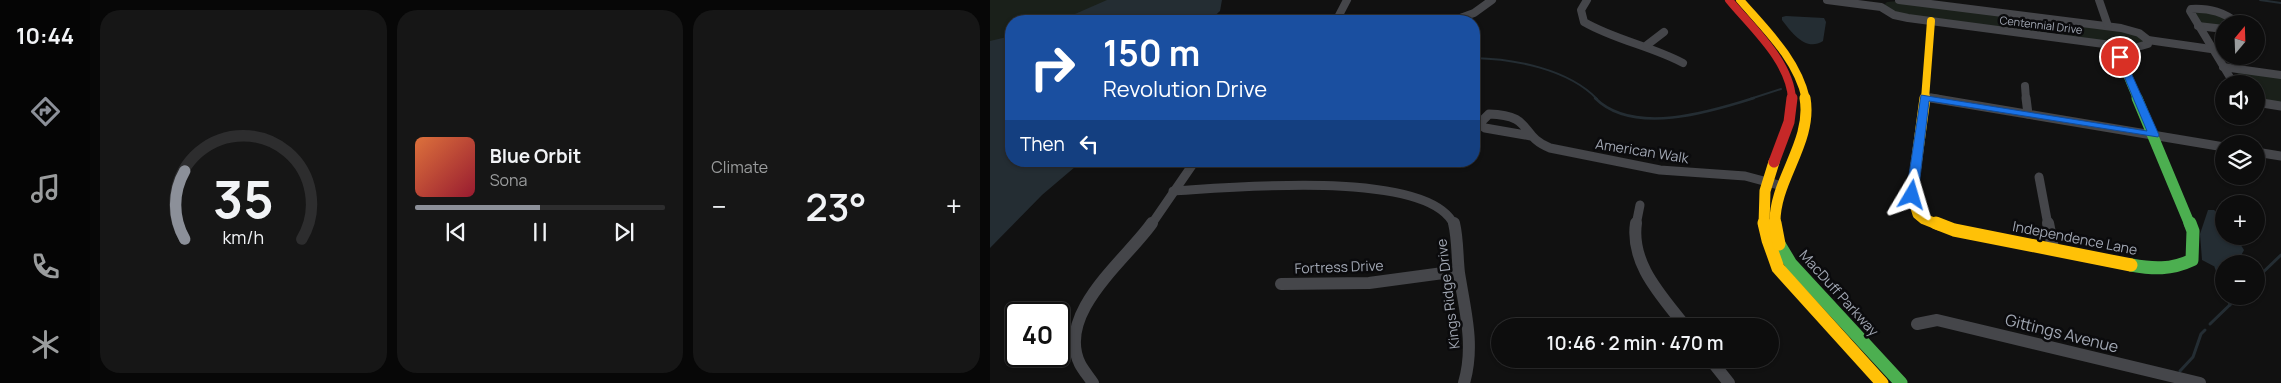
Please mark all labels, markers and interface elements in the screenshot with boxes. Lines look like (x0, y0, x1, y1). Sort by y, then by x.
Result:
street label: Centennial Drive (1999, 12, 2084, 37)
north arrow (2215, 15, 2265, 65)
map controls (2215, 15, 2265, 305)
text: 10:44 (16, 21, 74, 51)
text: 150 m (1103, 29, 1200, 77)
icon: right (1020, 35, 1085, 100)
pin (2099, 36, 2141, 78)
icon: arrive (2106, 43, 2134, 71)
text: Revolution Drive (1103, 74, 1267, 104)
button: sound (2215, 75, 2265, 125)
icon: directions (28, 94, 63, 129)
icon: left (1075, 130, 1103, 158)
text: Then (1020, 131, 1065, 157)
street label: American Walk (1594, 134, 1691, 167)
button: layers (2215, 135, 2265, 185)
text: Blue Orbit (490, 143, 581, 169)
text: Climate (711, 156, 768, 178)
text: 35 (213, 163, 274, 234)
position arrow (1885, 168, 1937, 220)
text: Sona (490, 169, 527, 191)
icon: music (28, 171, 63, 206)
text: 23° (806, 180, 867, 232)
text: − (711, 187, 726, 225)
text: + (946, 187, 962, 225)
button: + (2215, 195, 2265, 245)
street label: Independence Lane (2011, 216, 2139, 259)
icon: previous (442, 218, 470, 246)
icon: pause (526, 218, 554, 246)
icon: next (610, 218, 638, 246)
text: km/h (223, 225, 264, 249)
street label: Kings Ridge Drive (1431, 238, 1464, 350)
street label: MacDuff Parkway (1795, 245, 1884, 340)
icon: phone (28, 249, 63, 284)
street label: Fortress Drive (1294, 255, 1384, 278)
button: − (2215, 255, 2265, 305)
speed limit sign: 40 (1005, 302, 1070, 367)
street label: Gittings Avenue (2003, 308, 2121, 358)
icon: climate (28, 327, 63, 362)
text: 10:46 · 2 min · 470 m (1546, 330, 1724, 356)

